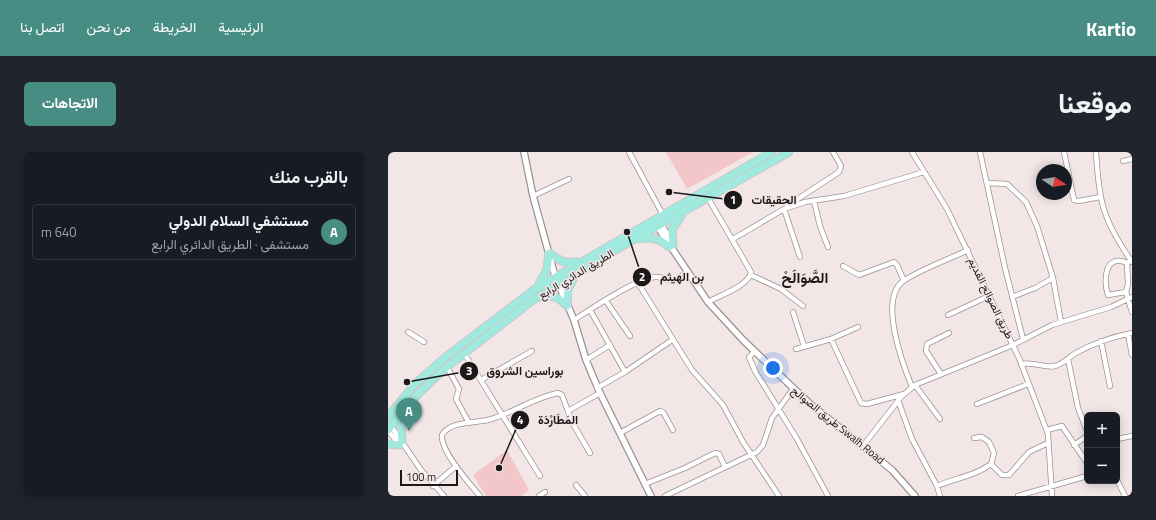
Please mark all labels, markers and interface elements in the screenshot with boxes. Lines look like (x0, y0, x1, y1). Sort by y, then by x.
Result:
text: Kartio (1086, 14, 1136, 43)
text: اتصل بنا (20, 16, 65, 37)
text: من نحن (87, 16, 131, 37)
text: الخريطة (153, 16, 196, 37)
text: الرئيسية (218, 16, 263, 37)
text: موقعنا (1058, 81, 1132, 124)
button: الاتجاهات (24, 82, 116, 126)
text: بالقرب منك (270, 164, 348, 190)
north arrow (1036, 164, 1072, 200)
callout: الحقيقات (723, 188, 804, 212)
text: 1 (730, 190, 736, 209)
text: الحقيقات (751, 190, 797, 209)
text: مستشفي السلام الدولي (169, 209, 309, 232)
text: 640 m (41, 222, 77, 242)
text: A (330, 222, 338, 242)
text: مستشفى · الطريق الدائري الرابع (151, 234, 309, 254)
street label: الطريق الدائري الرابع (535, 245, 618, 305)
street label: طريق الصوالح القديم (964, 255, 1018, 341)
callout: بن الهيثم (632, 265, 712, 289)
district label: الصَّوَالَحْ (782, 266, 828, 289)
text: 2 (639, 267, 645, 286)
text: بن الهيثم (660, 267, 704, 286)
your location (763, 358, 783, 378)
callout: بوراسين الشروق (459, 359, 572, 383)
text: 3 (466, 361, 472, 380)
text: بوراسين الشروق (486, 361, 564, 380)
street label: طريق الصوالح Swalh Road (788, 382, 888, 468)
pin: A (396, 398, 422, 431)
callout: المَطَارْدَة (510, 408, 586, 432)
text: 4 (517, 410, 524, 429)
text: المَطَارْدَة (538, 410, 578, 429)
map controls (1084, 412, 1120, 484)
button: + (1084, 412, 1120, 448)
button: − (1084, 448, 1120, 484)
scale bar (400, 468, 458, 487)
text: 100 m (406, 469, 436, 485)

